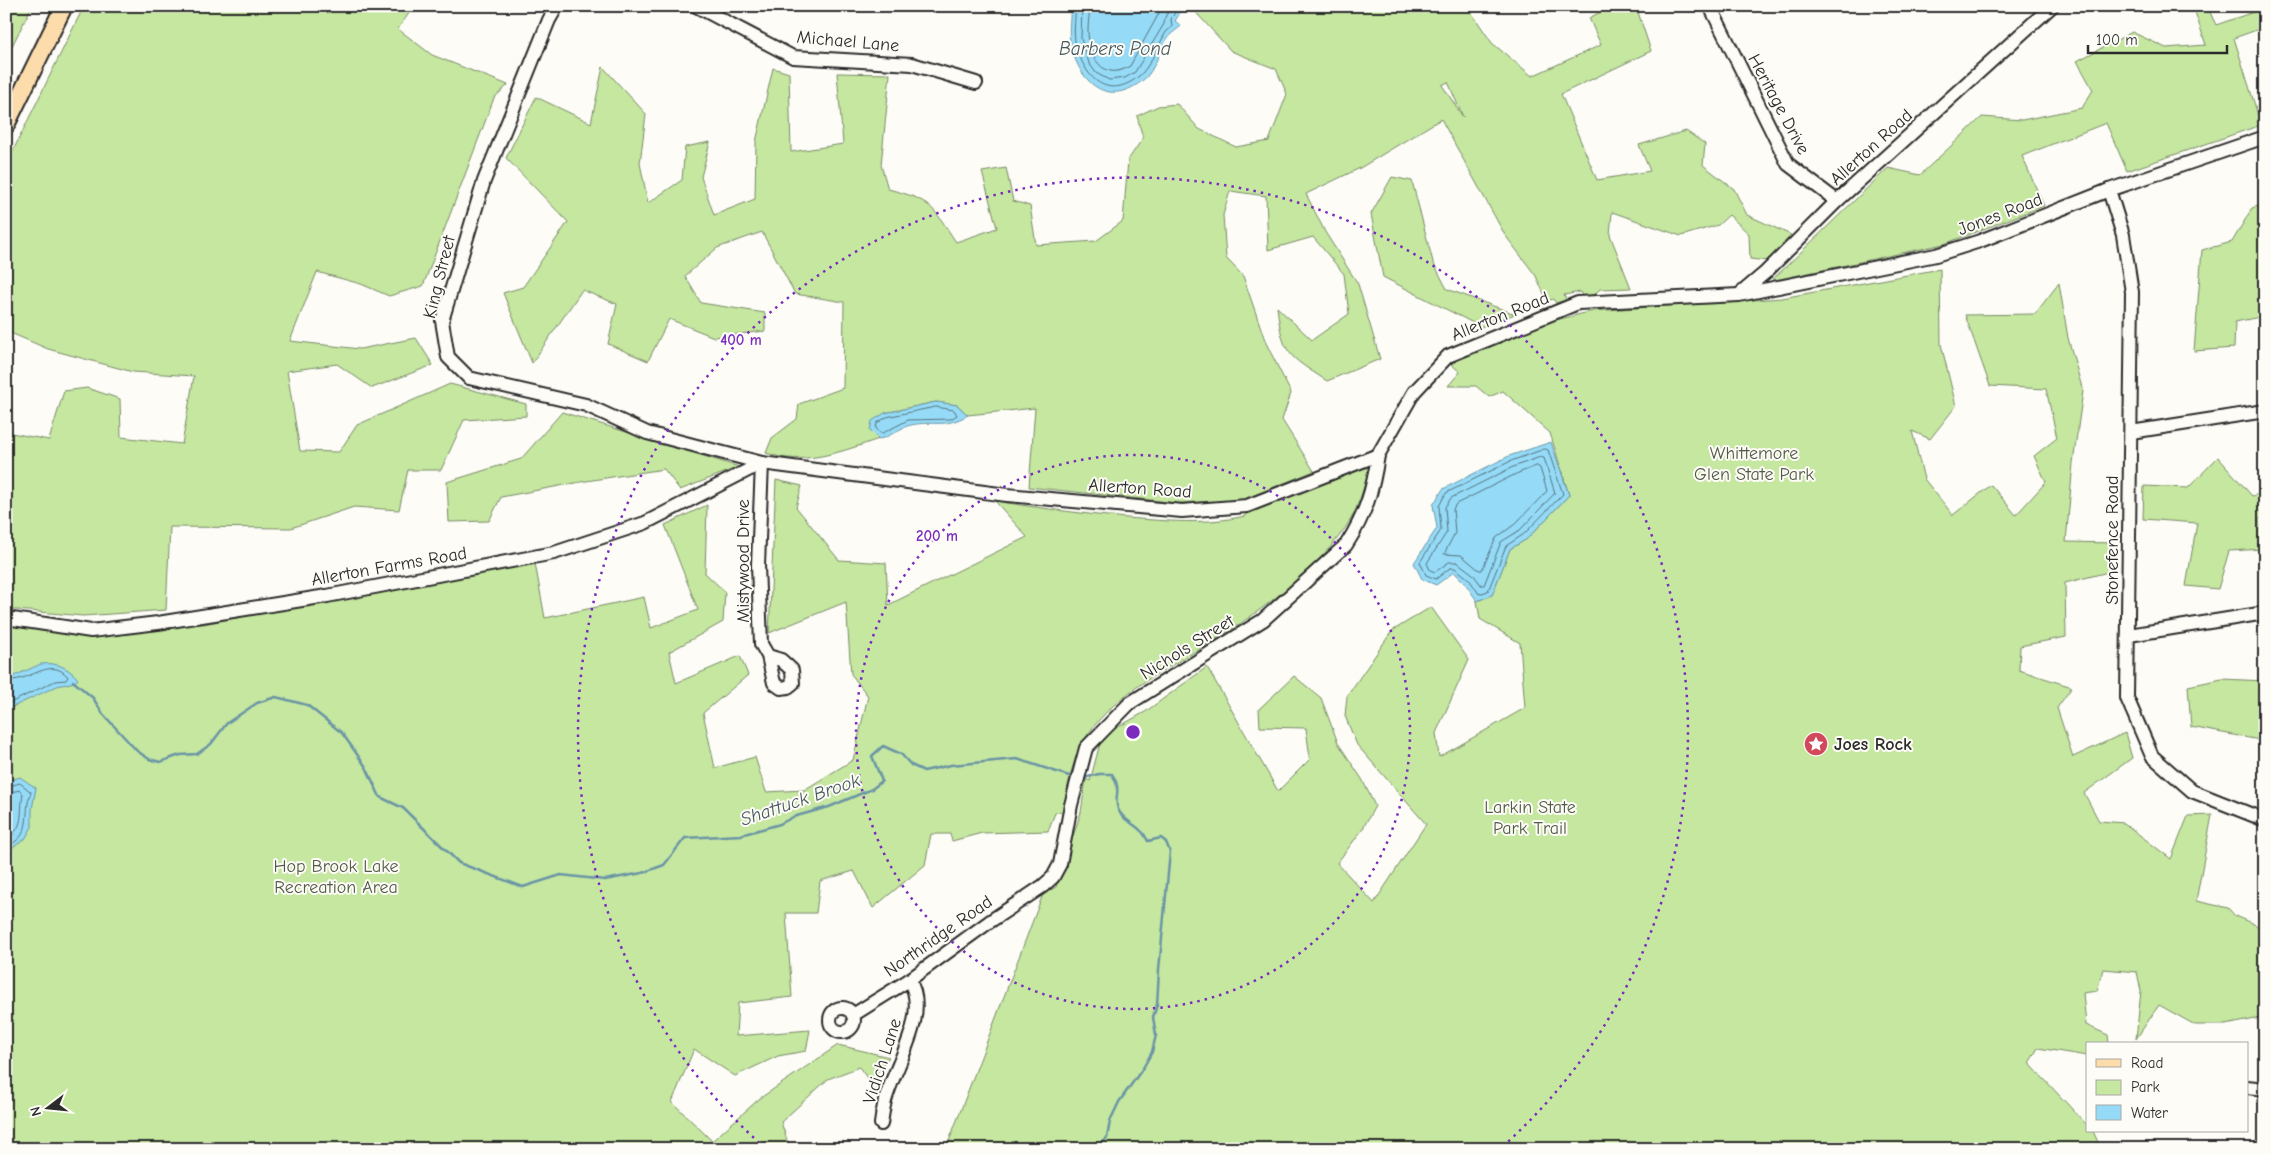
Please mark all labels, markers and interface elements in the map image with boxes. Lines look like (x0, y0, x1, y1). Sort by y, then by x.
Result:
scale bar (2088, 22, 2227, 54)
street label: Michael Lane (796, 27, 900, 56)
text: 100 m (2096, 31, 2138, 49)
water label: Barbers Pond (1059, 38, 1172, 60)
street label: Heritage Drive (1743, 51, 1814, 158)
street label: Allerton Road (1826, 105, 1917, 190)
street label: Jones Road (1955, 189, 2046, 240)
street label: King Street (419, 233, 460, 321)
street label: Allerton Road (1448, 287, 1552, 346)
text: 400 m (720, 331, 762, 349)
park label: Whittemore Glen State Park (1694, 443, 1814, 485)
street label: Allerton Road (1088, 474, 1192, 503)
street label: Stonefence Road (2102, 475, 2123, 605)
street label: Mistywood Drive (733, 499, 754, 623)
text: 200 m (916, 527, 958, 545)
street label: Allerton Farms Road (310, 542, 469, 591)
street label: Nichols Street (1137, 610, 1239, 684)
centre of rings (1124, 723, 1142, 741)
place icon: Joes Rock (1803, 731, 1829, 757)
place label: Joes Rock (1834, 734, 1912, 755)
water label: Shattuck Brook (738, 769, 864, 831)
park label: Larkin State Park Trail (1484, 797, 1576, 839)
park label: Hop Brook Lake Recreation Area (273, 856, 399, 898)
street label: Northridge Road (880, 891, 997, 982)
street label: Vidich Lane (859, 1016, 906, 1107)
legend (2086, 1042, 2248, 1132)
text: Road (2131, 1054, 2163, 1072)
text: Park (2131, 1078, 2160, 1096)
north arrow (22, 1082, 72, 1132)
text: Water (2131, 1104, 2168, 1122)
text: N (27, 1105, 45, 1118)

